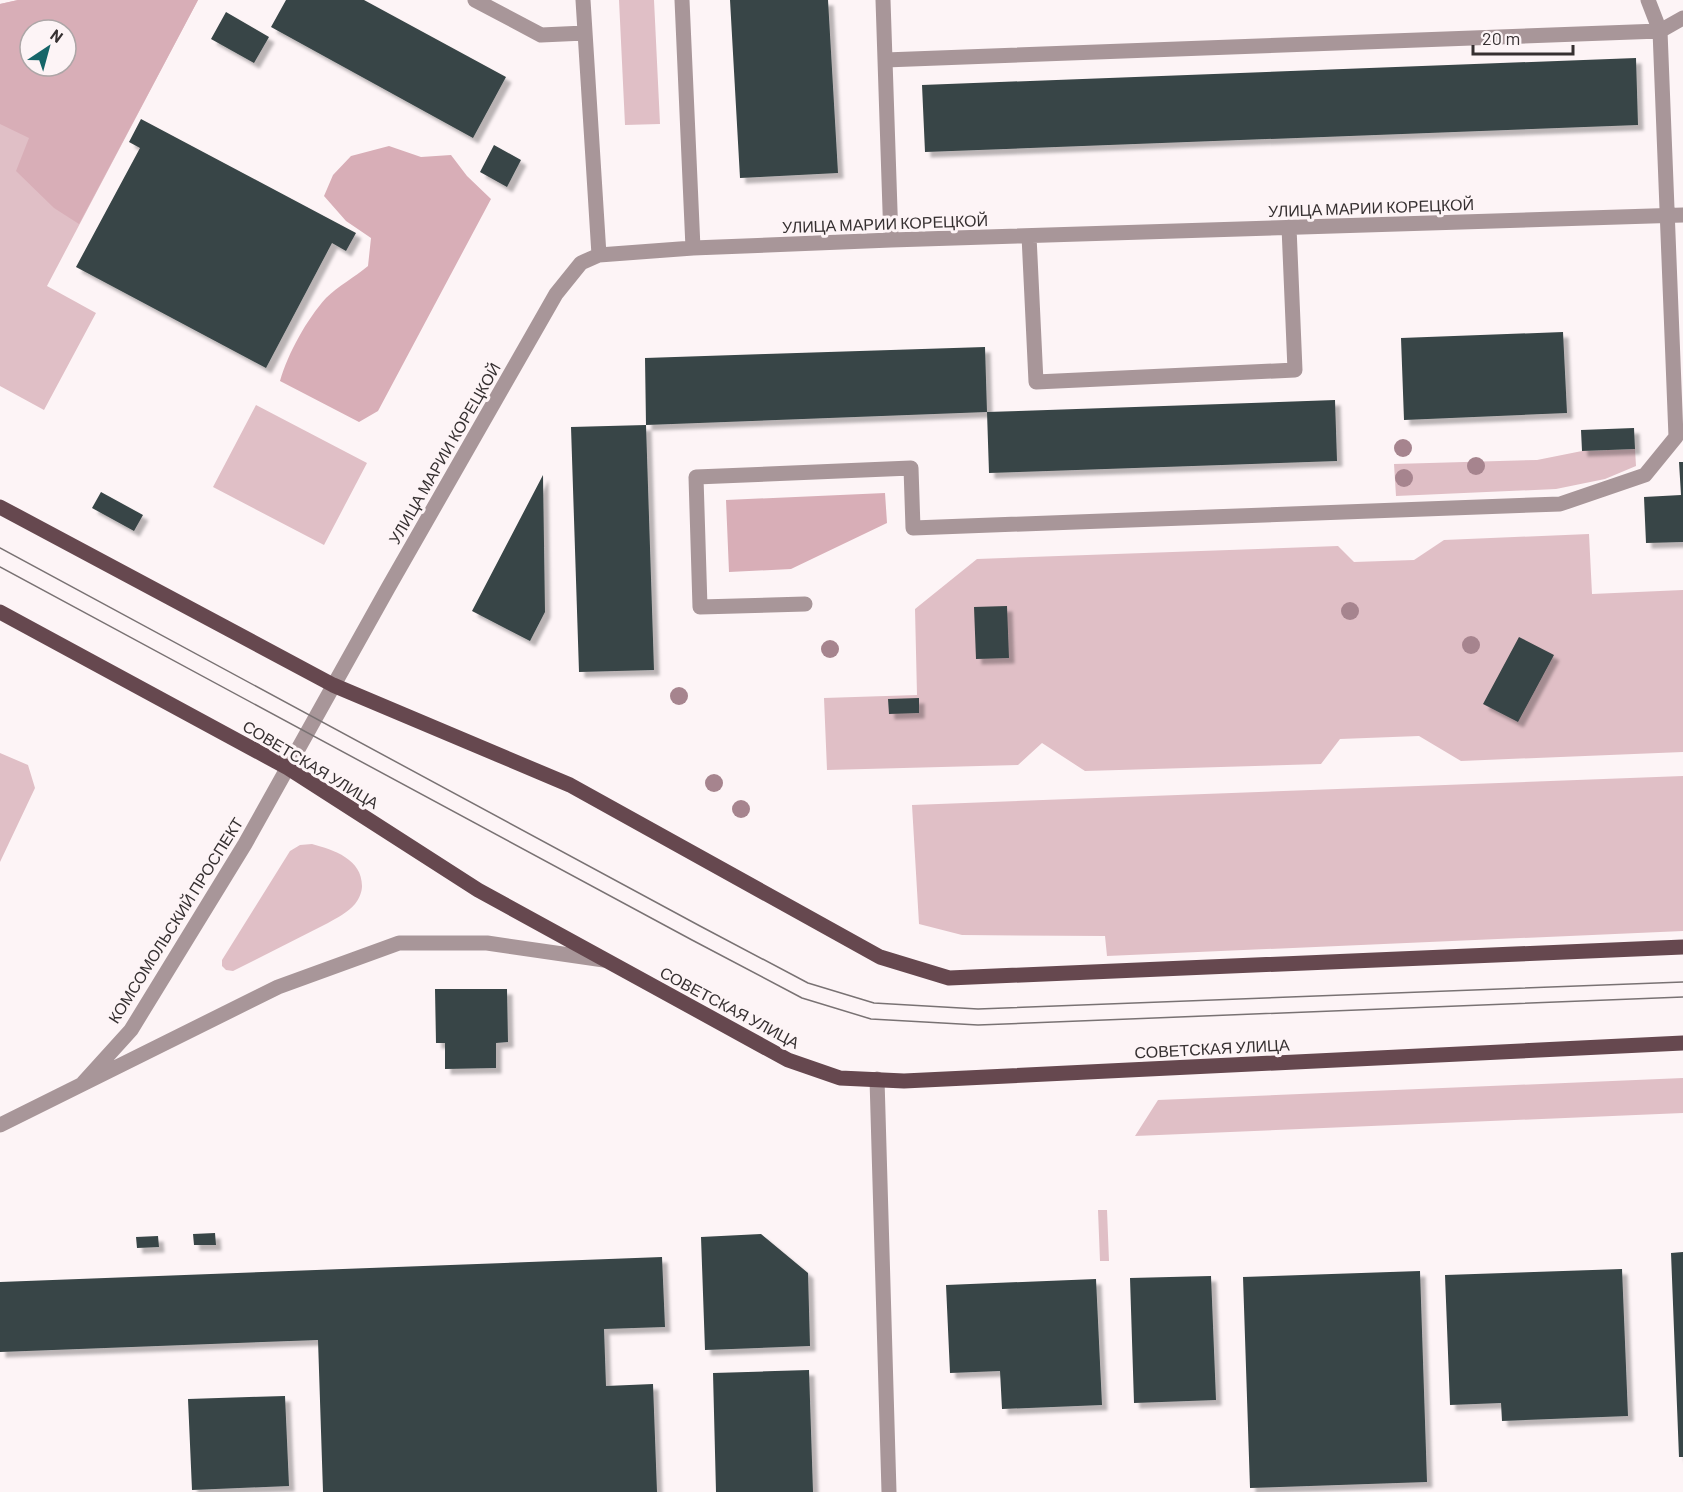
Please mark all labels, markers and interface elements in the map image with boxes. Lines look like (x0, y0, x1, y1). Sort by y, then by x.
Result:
north arrow (18, 18, 78, 78)
scale bar (1473, 18, 1574, 56)
text: N (47, 25, 67, 46)
text: 20 m (1482, 27, 1520, 49)
street label: УЛИЦА МАРИИ КОРЕЦКОЙ (1268, 194, 1474, 220)
street label: УЛИЦА МАРИИ КОРЕЦКОЙ (782, 210, 988, 236)
street label: УЛИЦА МАРИИ КОРЕЦКОЙ (384, 359, 504, 547)
street label: СОВЕТСКАЯ УЛИЦА (240, 716, 383, 812)
street label: КОМСОМОЛЬСКИЙ ПРОСПЕКТ (104, 813, 246, 1026)
street label: СОВЕТСКАЯ УЛИЦА (657, 962, 803, 1052)
street label: СОВЕТСКАЯ УЛИЦА (1134, 1034, 1290, 1062)

